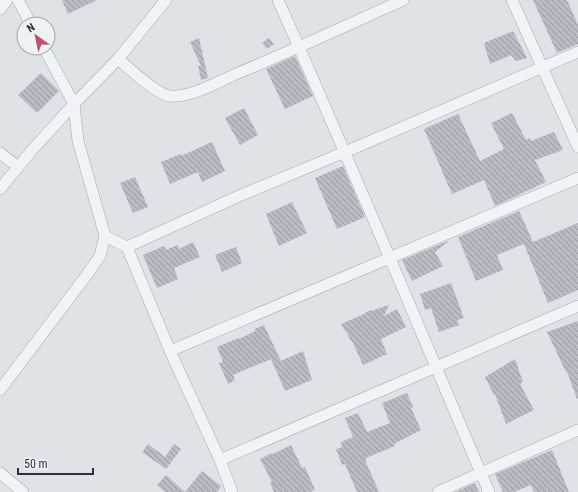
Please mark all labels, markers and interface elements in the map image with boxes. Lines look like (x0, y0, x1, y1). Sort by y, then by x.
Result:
north arrow (16, 16, 56, 56)
text: N (24, 21, 37, 35)
scale bar (18, 450, 93, 476)
text: 50 m (24, 457, 48, 471)

